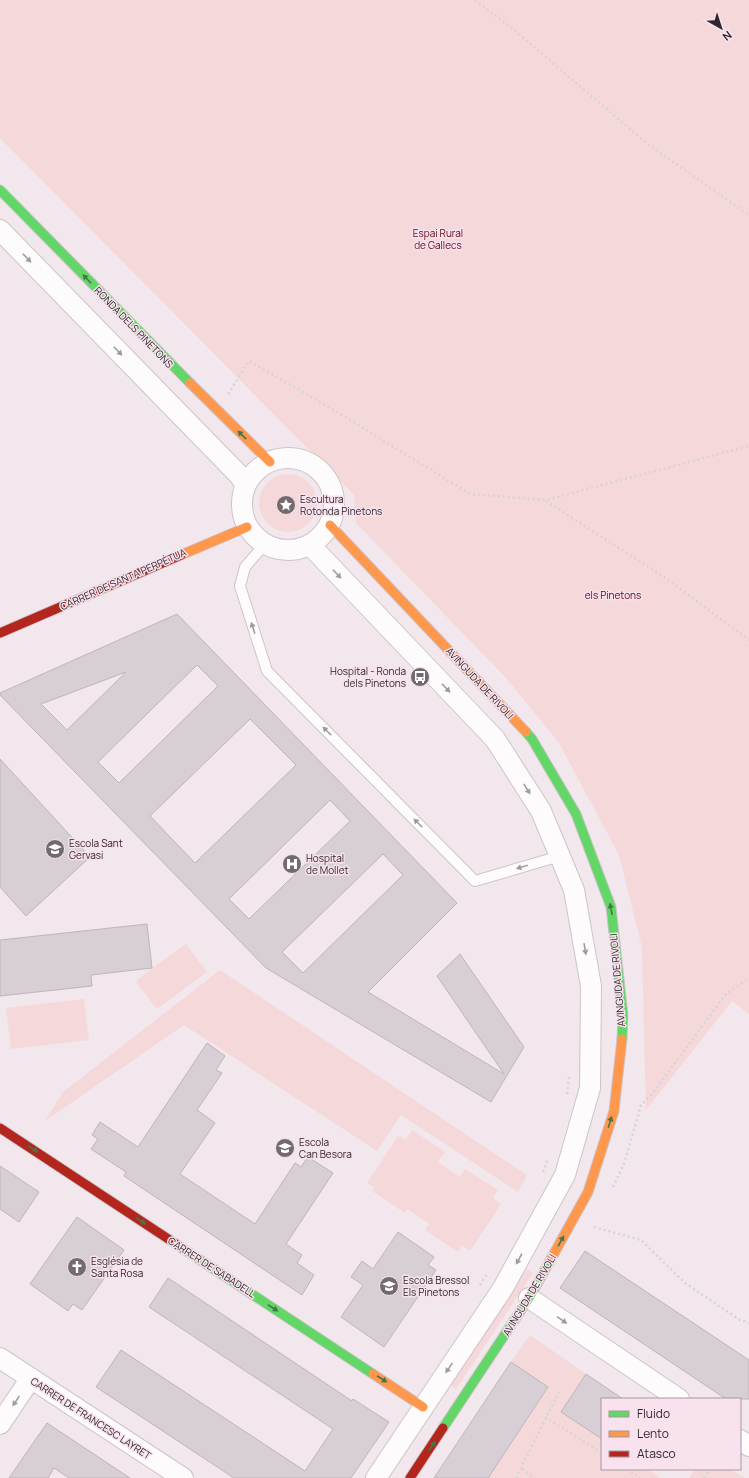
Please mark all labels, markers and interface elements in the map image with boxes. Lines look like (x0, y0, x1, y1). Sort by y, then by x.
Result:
north arrow (701, 8, 741, 48)
text: N (720, 28, 735, 45)
park label: Espai Rural de Gallecs (413, 226, 463, 252)
one-way arrow (22, 253, 32, 263)
one-way arrow (82, 274, 92, 284)
street label: RONDA DELS PINETONS (91, 283, 177, 371)
one-way arrow (113, 346, 123, 356)
one-way arrow (237, 430, 247, 439)
place label: Escultura Rotonda Pinetons (300, 492, 382, 518)
place icon: Escultura Rotonda Pinetons (275, 494, 297, 516)
street label: CARRER DE SANTA PERPÈTUA (58, 545, 189, 613)
one-way arrow (332, 569, 342, 579)
park label: els Pinetons (585, 588, 641, 602)
one-way arrow (250, 621, 256, 633)
street label: AVINGUDA DE RIVOLI (443, 644, 517, 722)
place label: Hospital - Ronda dels Pinetons (330, 664, 406, 690)
bus stop icon: Hospital - Ronda dels Pinetons (409, 666, 431, 688)
one-way arrow (441, 683, 451, 693)
one-way arrow (322, 726, 331, 736)
one-way arrow (523, 783, 530, 795)
one-way arrow (413, 818, 423, 828)
place label: Escola Sant Gervasi (69, 836, 123, 862)
school or university icon: Escola Sant Gervasi (44, 838, 66, 860)
place label: Hospital de Mollet (306, 851, 349, 877)
hospital icon: Hospital de Mollet (281, 853, 303, 875)
one-way arrow (516, 864, 528, 870)
one-way arrow (607, 903, 613, 916)
street label: AVINGUDA DE RIVOLI (606, 933, 628, 1027)
one-way arrow (582, 943, 588, 955)
one-way arrow (607, 1115, 613, 1127)
place label: Escola Can Besora (299, 1135, 352, 1161)
school or university icon: Escola Can Besora (274, 1137, 296, 1159)
one-way arrow (27, 1145, 38, 1153)
one-way arrow (136, 1217, 146, 1225)
street label: CARRER DE SABADELL (165, 1233, 259, 1301)
one-way arrow (558, 1235, 565, 1247)
street label: AVINGUDA DE RIVOLI (499, 1251, 559, 1339)
one-way arrow (516, 1253, 522, 1264)
place label: Església de Santa Rosa (91, 1254, 143, 1280)
church icon: Església de Santa Rosa (66, 1256, 88, 1278)
place label: Escola Bressol Els Pinetons (403, 1273, 469, 1299)
school or university icon: Escola Bressol Els Pinetons (378, 1275, 400, 1297)
one-way arrow (268, 1304, 278, 1312)
one-way arrow (556, 1316, 567, 1324)
one-way arrow (445, 1363, 453, 1373)
street label: CARRER DE FRANCESC LAYRET (28, 1374, 154, 1462)
one-way arrow (376, 1376, 387, 1383)
one-way arrow (12, 1396, 20, 1407)
legend (601, 1398, 741, 1470)
text: Fluido (637, 1405, 670, 1422)
text: Lento (637, 1425, 669, 1442)
one-way arrow (428, 1440, 435, 1451)
text: Atasco (637, 1445, 676, 1462)

